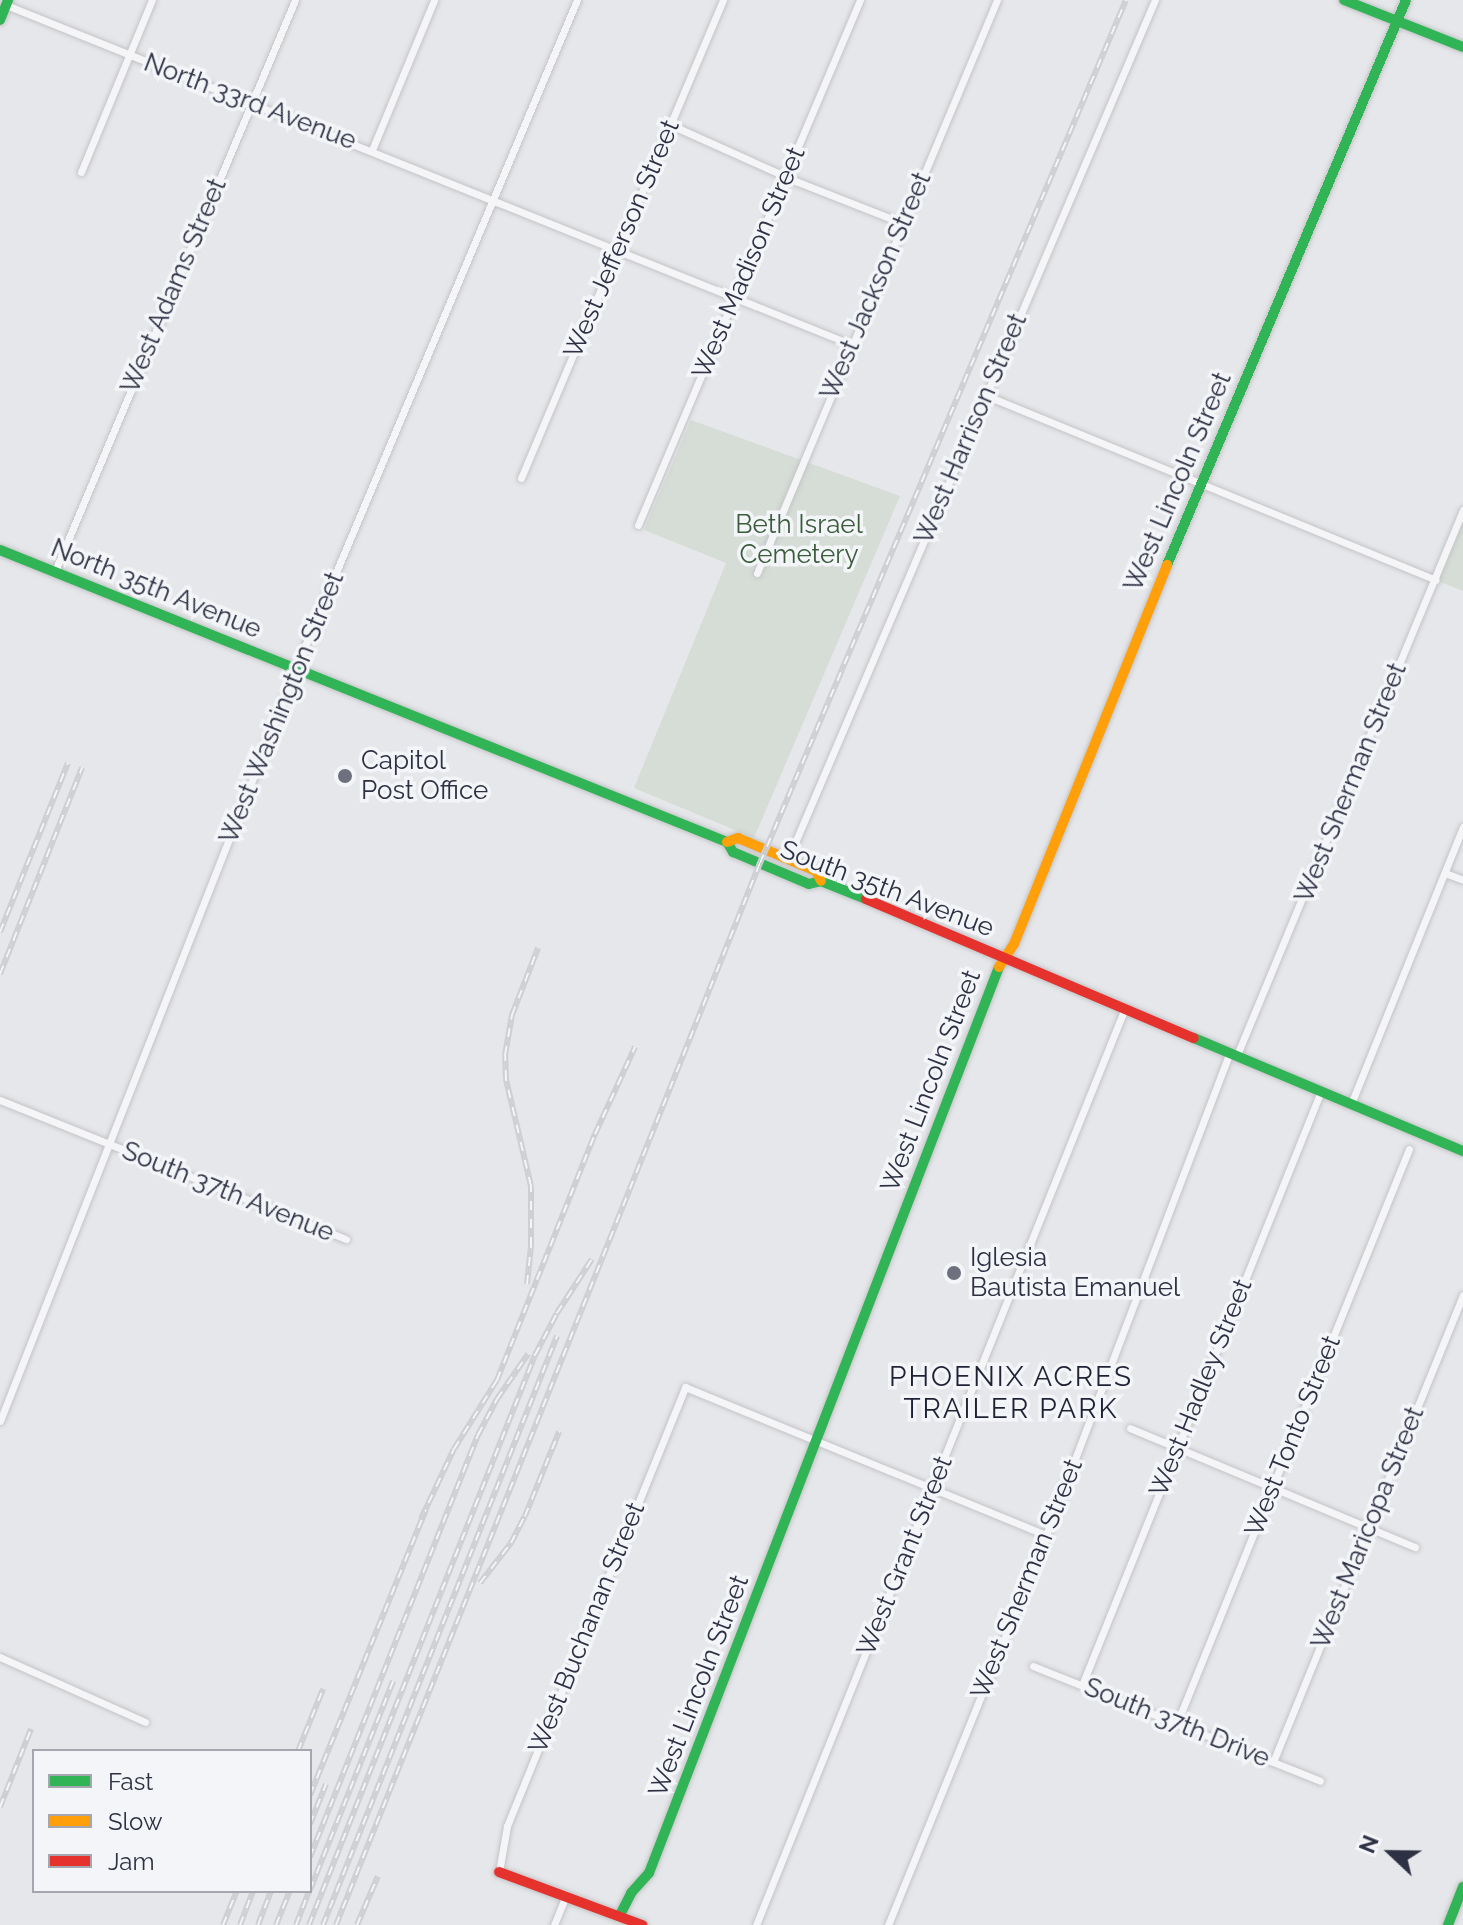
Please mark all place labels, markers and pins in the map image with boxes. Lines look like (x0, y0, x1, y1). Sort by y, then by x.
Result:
place label: Capitol Post Office (361, 745, 488, 806)
marker: Capitol Post Office (336, 767, 354, 785)
place label: Iglesia Bautista Emanuel (970, 1242, 1180, 1304)
marker: Iglesia Bautista Emanuel (945, 1264, 963, 1282)

